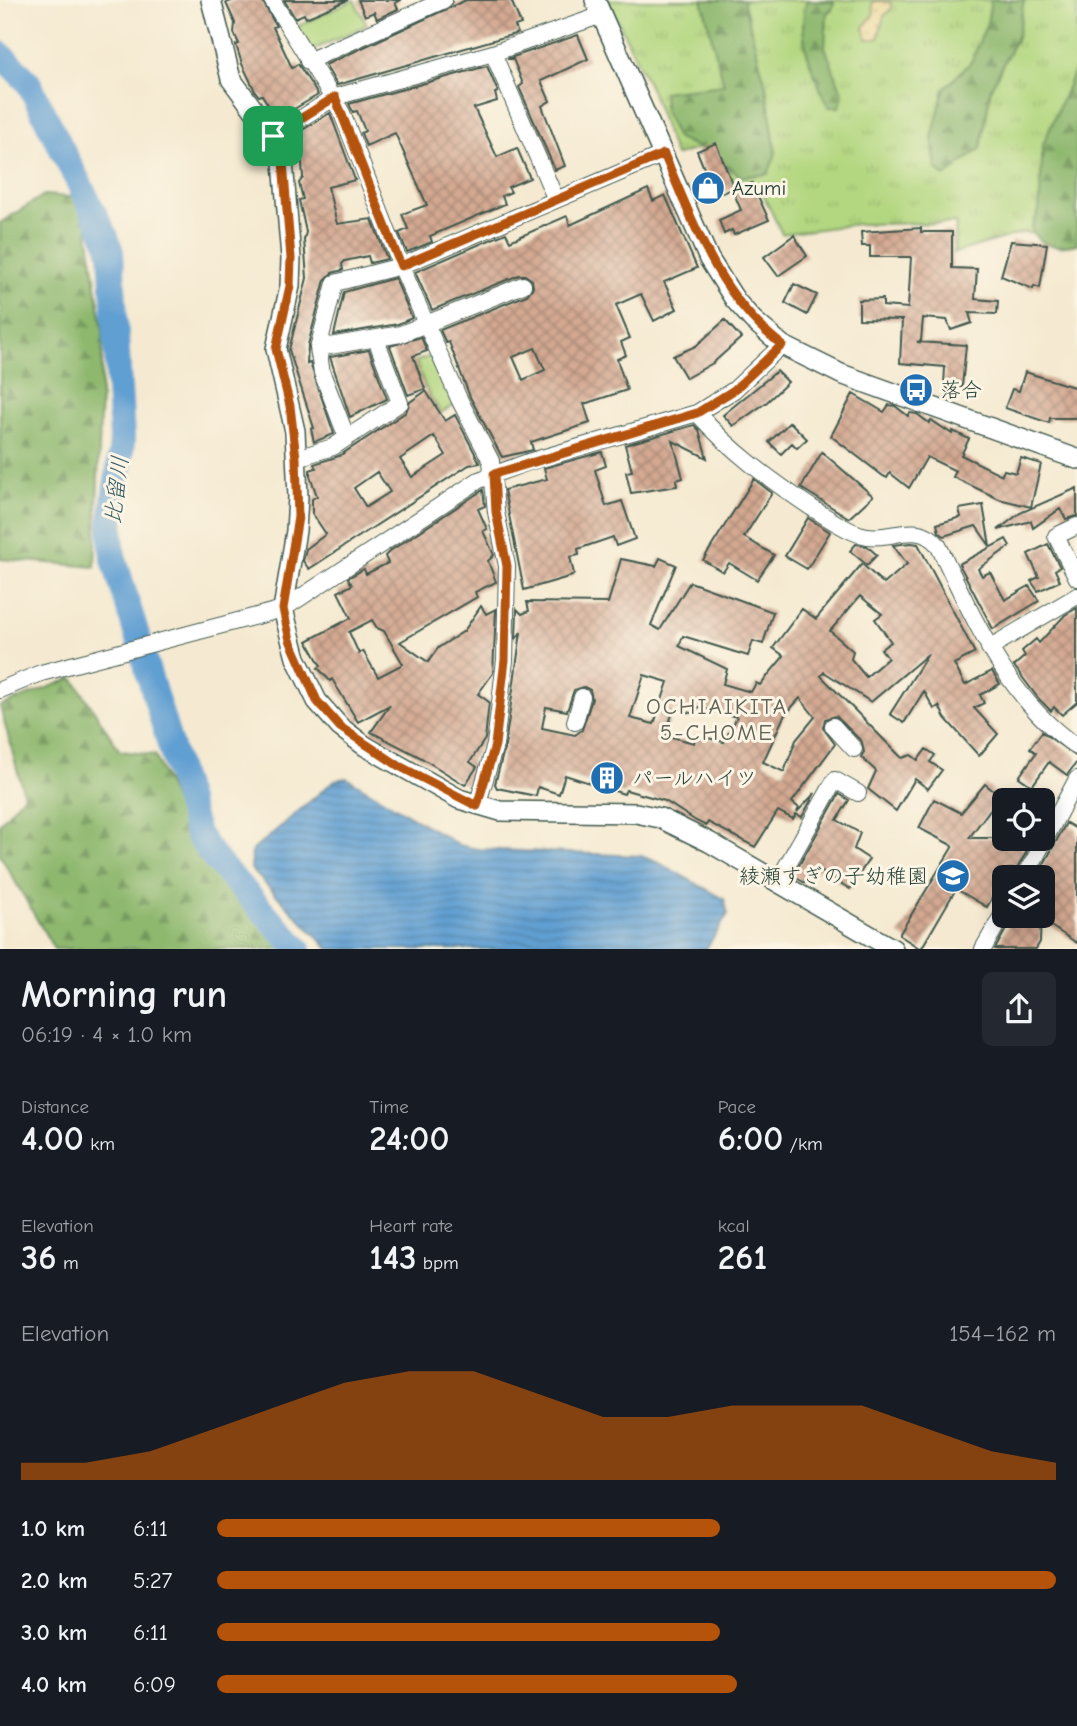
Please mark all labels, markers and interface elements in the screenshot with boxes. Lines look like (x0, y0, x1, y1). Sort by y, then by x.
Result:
pin (243, 106, 303, 166)
icon: arrive (254, 117, 292, 155)
shop icon: Azumi (689, 169, 727, 207)
place label: Azumi (732, 176, 786, 200)
bus stop icon: 落合 (897, 371, 935, 409)
place label: 落合 (940, 378, 982, 402)
water label: 比留川 (99, 454, 134, 526)
district label: OCHIAIKITA 5-CHOME (646, 693, 788, 746)
building icon: パールハイツ (588, 759, 626, 797)
place label: パールハイツ (632, 766, 757, 790)
map controls (992, 788, 1055, 928)
button: locate (992, 788, 1055, 851)
school or university icon: 綾瀬すぎの子幼稚園 (934, 857, 972, 895)
place label: 綾瀬すぎの子幼稚園 (739, 864, 928, 888)
button: layers (992, 865, 1055, 928)
button: share (982, 972, 1056, 1046)
text: Morning run (21, 973, 227, 1017)
text: 06:19 · 4 × 1.0 km (21, 1021, 192, 1048)
text: Distance (21, 1096, 89, 1118)
text: Time (369, 1096, 409, 1118)
text: Pace (718, 1096, 756, 1118)
text: 4.00 (21, 1118, 84, 1159)
text: 24:00 (369, 1118, 449, 1159)
text: 6:00 (718, 1118, 783, 1159)
text: km (84, 1133, 115, 1155)
text: /km (783, 1133, 823, 1155)
text: Elevation (21, 1215, 94, 1237)
text: Heart rate (369, 1215, 453, 1237)
text: kcal (718, 1215, 750, 1237)
text: 36 (21, 1237, 57, 1278)
text: 143 (369, 1237, 416, 1278)
text: 261 (718, 1237, 767, 1278)
text: m (57, 1252, 79, 1274)
text: bpm (416, 1252, 459, 1274)
text: Elevation (21, 1320, 109, 1347)
text: 154–162 m (949, 1320, 1056, 1347)
text: 1.0 km (21, 1515, 85, 1542)
text: 6:11 (133, 1515, 168, 1542)
text: 2.0 km (21, 1567, 87, 1594)
text: 5:27 (133, 1567, 173, 1594)
text: 3.0 km (21, 1619, 87, 1646)
text: 6:11 (133, 1619, 168, 1646)
text: 4.0 km (21, 1671, 87, 1698)
text: 6:09 (133, 1671, 176, 1698)

